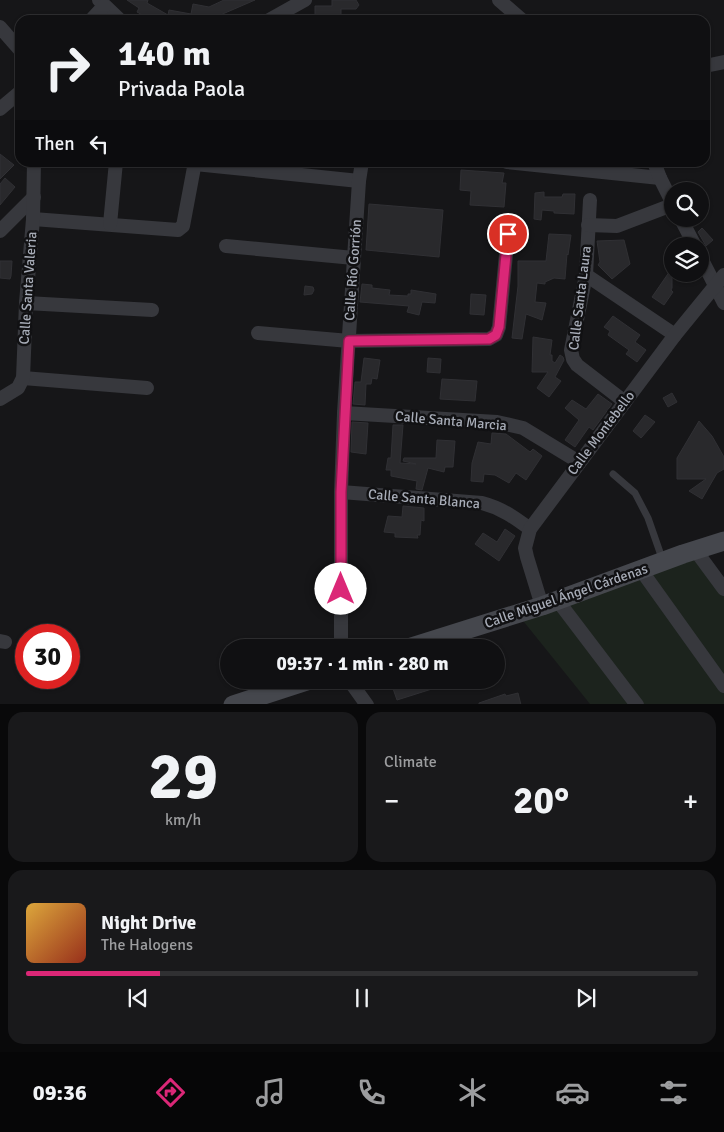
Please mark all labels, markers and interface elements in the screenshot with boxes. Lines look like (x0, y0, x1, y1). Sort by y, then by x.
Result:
text: 140 m (118, 32, 211, 75)
icon: right (35, 35, 100, 100)
text: Privada Paola (118, 75, 245, 102)
icon: left (85, 130, 113, 158)
text: Then (35, 132, 75, 156)
map controls (664, 182, 709, 282)
button: search (664, 182, 709, 227)
pin (487, 213, 529, 255)
street label: Calle Río Gorrión (341, 219, 365, 321)
icon: arrive (494, 220, 522, 248)
street label: Calle Santa Valeria (16, 231, 40, 345)
button: layers (664, 237, 709, 282)
street label: Calle Santa Laura (565, 245, 595, 351)
street label: Calle Montebello (564, 388, 638, 478)
street label: Calle Santa Marcia (394, 408, 508, 434)
street label: Calle Santa Blanca (367, 486, 481, 512)
street label: Calle Miguel Ángel Cárdenas (482, 560, 650, 632)
position arrow (314, 562, 366, 614)
speed limit sign: 30 (15, 624, 80, 689)
text: 09:37 · 1 min · 280 m (276, 652, 449, 676)
text: 29 (148, 737, 218, 817)
text: Climate (384, 752, 437, 772)
text: 20° (513, 777, 569, 824)
text: − (384, 784, 399, 818)
text: + (683, 784, 698, 818)
text: km/h (165, 810, 201, 830)
text: Night Drive (101, 911, 196, 935)
text: The Halogens (101, 935, 193, 955)
icon: previous (124, 984, 152, 1012)
icon: pause (348, 984, 376, 1012)
icon: next (572, 984, 600, 1012)
icon: directions (153, 1075, 188, 1110)
icon: music (253, 1075, 288, 1110)
icon: phone (354, 1075, 389, 1110)
icon: climate (455, 1075, 490, 1110)
icon: car (555, 1075, 590, 1110)
icon: filters (656, 1075, 691, 1110)
text: 09:36 (33, 1079, 87, 1106)

